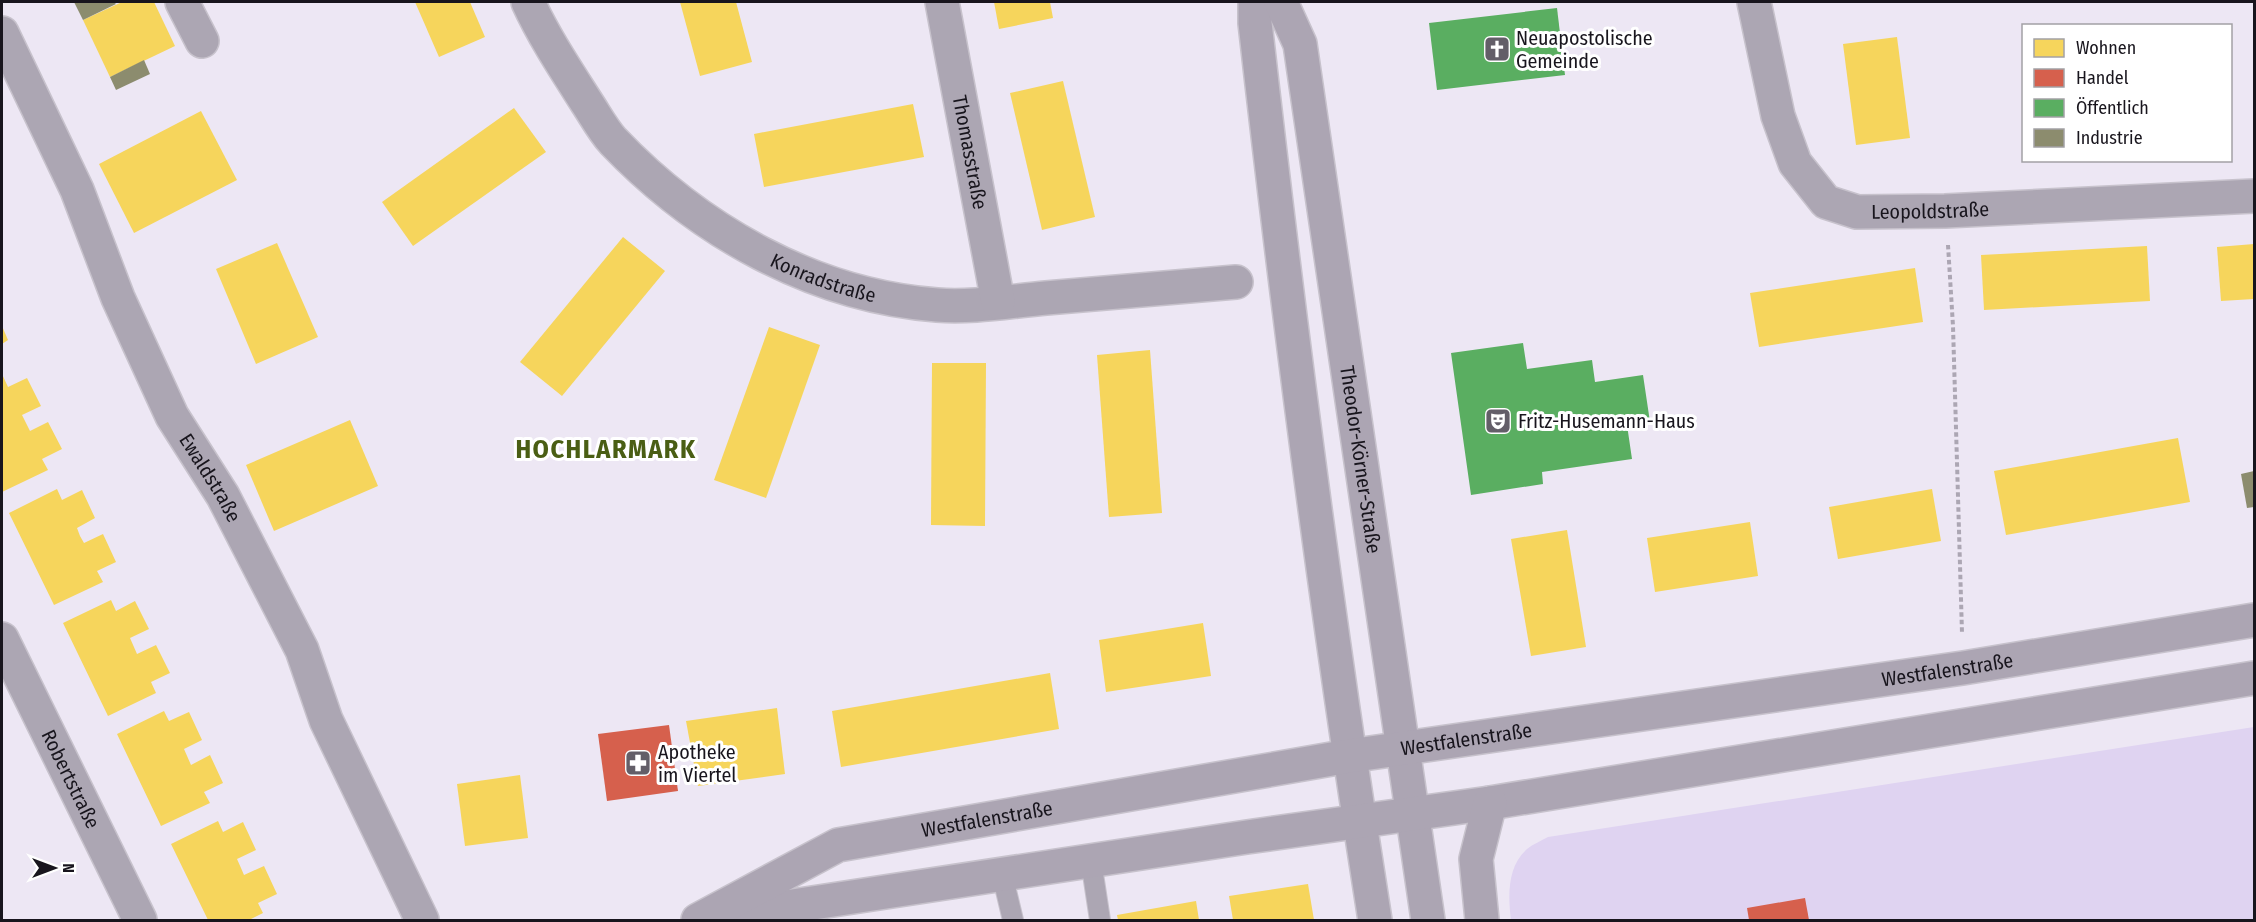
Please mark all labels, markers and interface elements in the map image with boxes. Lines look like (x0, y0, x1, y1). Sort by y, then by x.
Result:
legend (2022, 24, 2232, 162)
place label: Neuapostolische Gemeinde (1516, 26, 1653, 73)
church icon: Neuapostolische Gemeinde (1482, 34, 1512, 64)
text: Wohnen (2076, 37, 2136, 59)
text: Handel (2076, 67, 2129, 89)
street label: Thomasstraße (948, 93, 992, 211)
text: Öffentlich (2076, 97, 2149, 119)
text: Industrie (2076, 127, 2143, 149)
street label: Leopoldstraße (1871, 197, 1990, 224)
street label: Konradstraße (767, 248, 878, 308)
street label: Theodor-Körner-Straße (1335, 364, 1386, 555)
theatre icon: Fritz-Husemann-Haus (1483, 406, 1513, 436)
place label: Fritz-Husemann-Haus (1518, 409, 1695, 433)
street label: Ewaldstraße (174, 429, 246, 526)
district label: HOCHLARMARK (515, 434, 697, 465)
street label: Westfalenstraße (1880, 648, 2015, 692)
street label: Westfalenstraße (1399, 718, 1534, 760)
street label: Robertstraße (36, 726, 105, 832)
place label: Apotheke im Viertel (658, 740, 737, 787)
pharmacy icon: Apotheke im Viertel (623, 748, 653, 778)
street label: Westfalenstraße (920, 796, 1054, 842)
north arrow (24, 838, 84, 898)
text: N (59, 863, 78, 873)

